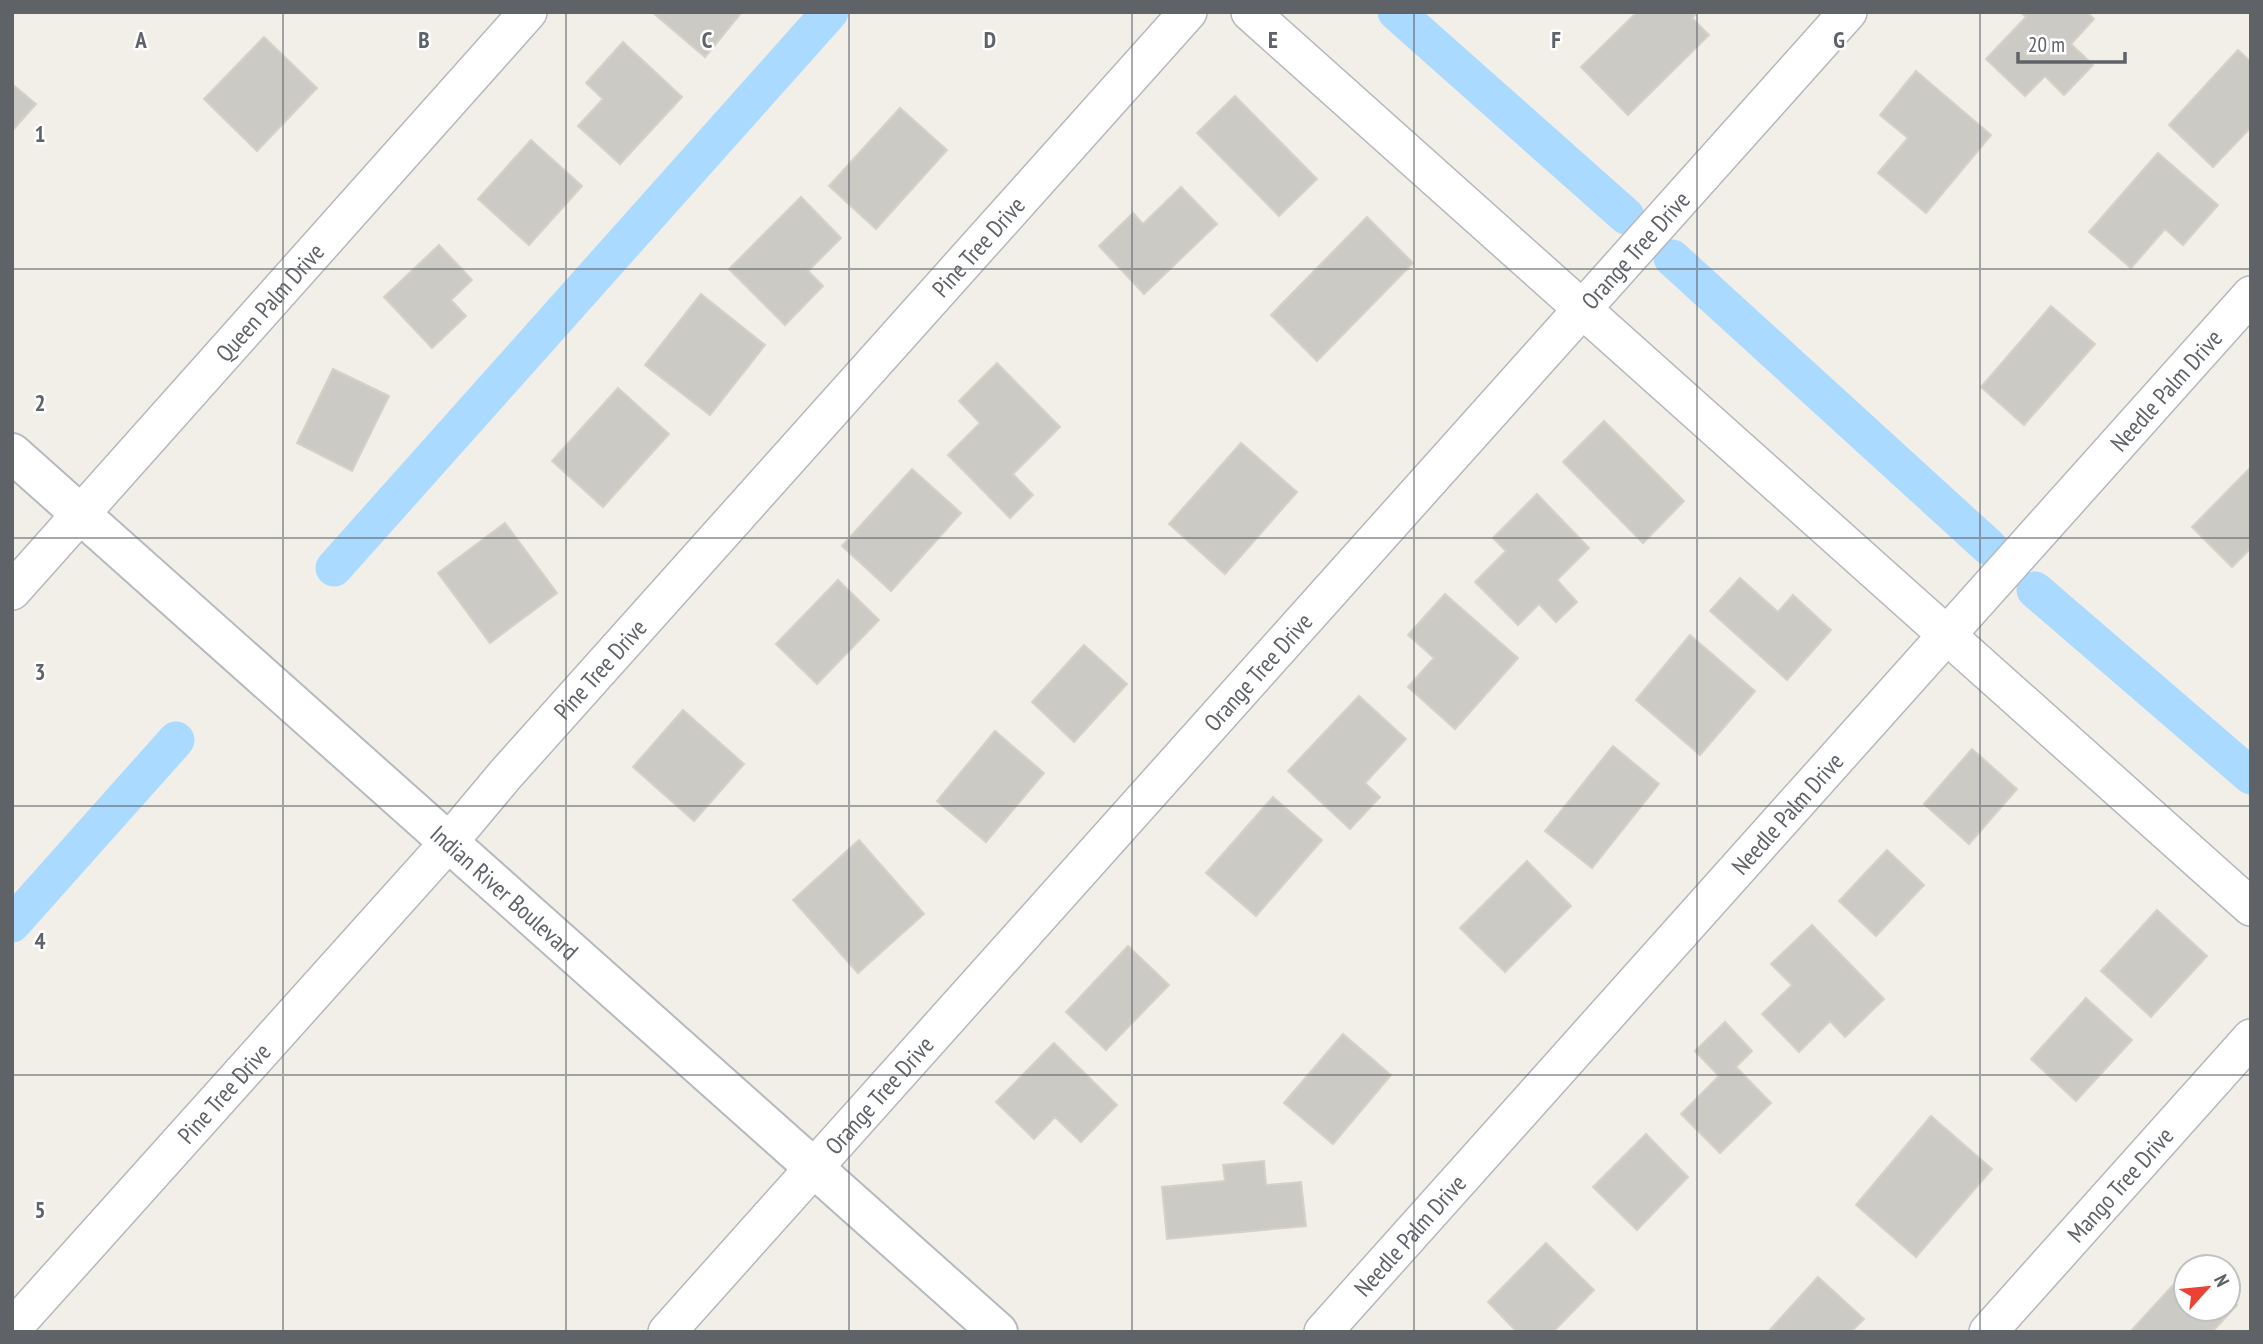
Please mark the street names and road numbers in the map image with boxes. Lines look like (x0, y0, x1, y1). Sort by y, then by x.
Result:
street label: Orange Tree Drive (1574, 184, 1696, 316)
street label: Pine Tree Drive (925, 190, 1031, 303)
street label: Queen Palm Drive (208, 236, 331, 368)
street label: Needle Palm Drive (2103, 323, 2229, 458)
street label: Orange Tree Drive (1197, 606, 1319, 737)
street label: Pine Tree Drive (547, 612, 653, 726)
street label: Needle Palm Drive (1724, 746, 1850, 881)
street label: Indian River Boulevard (424, 818, 585, 966)
street label: Orange Tree Drive (818, 1029, 940, 1161)
street label: Pine Tree Drive (171, 1036, 277, 1150)
street label: Mango Tree Drive (2060, 1120, 2180, 1249)
street label: Needle Palm Drive (1347, 1168, 1472, 1303)

